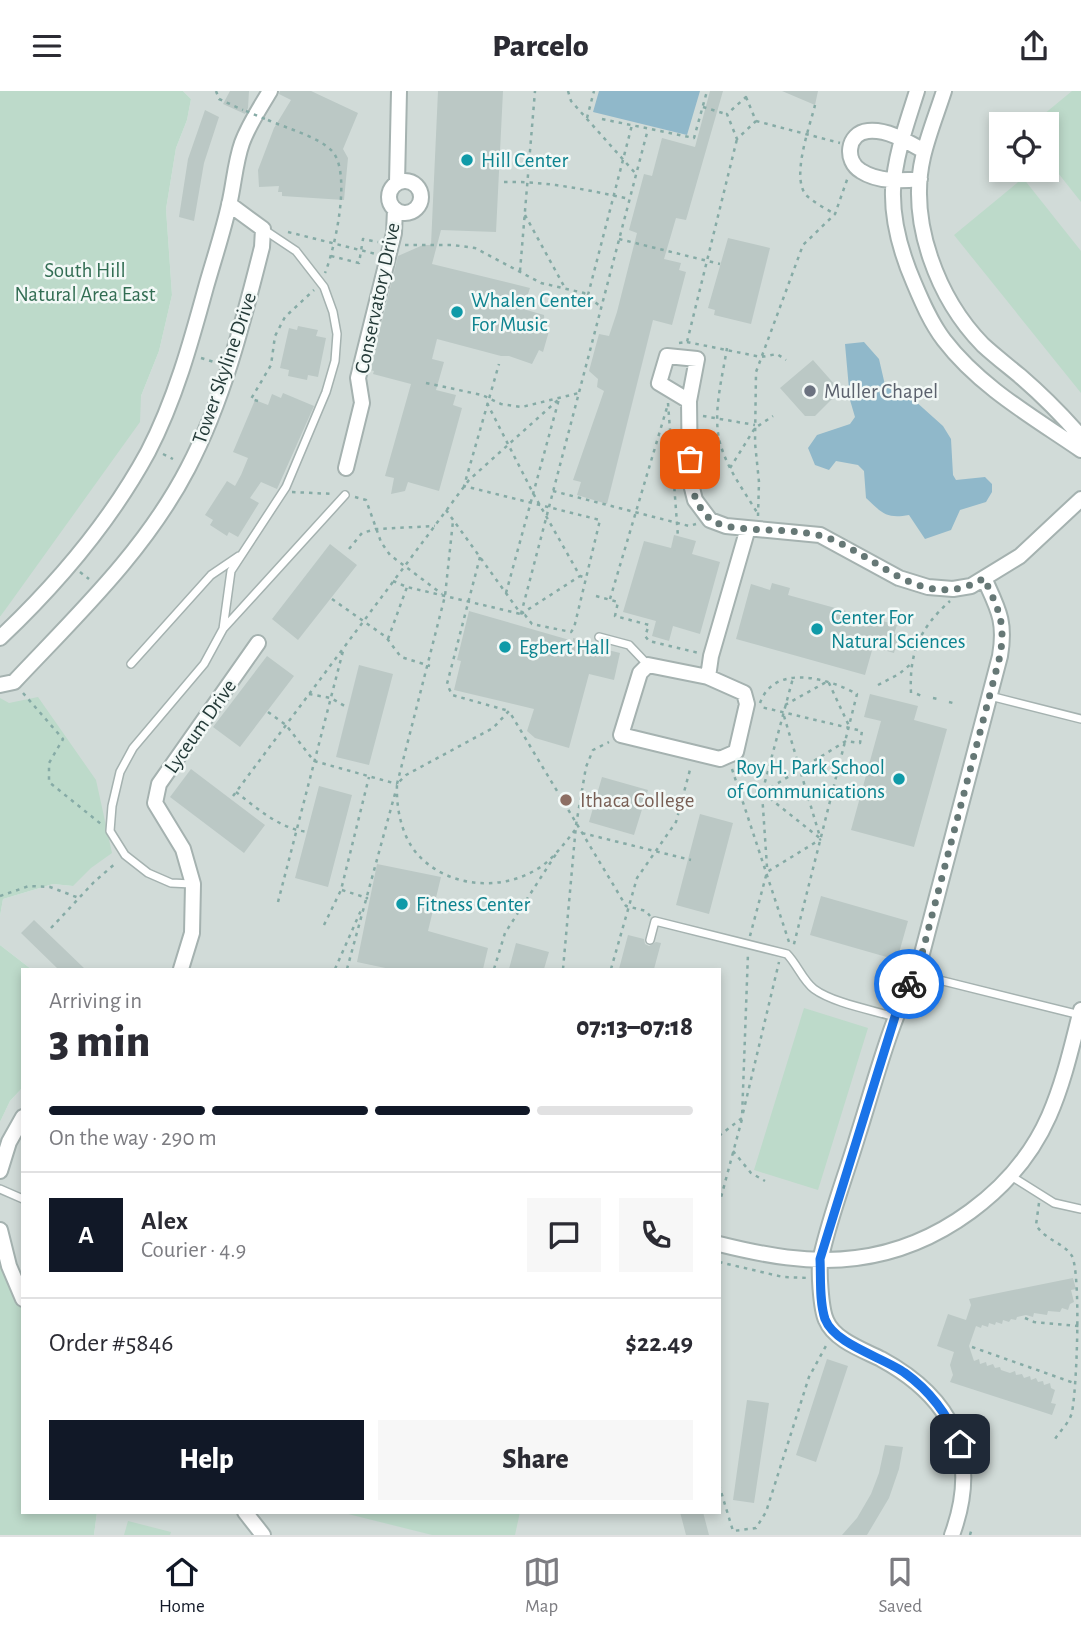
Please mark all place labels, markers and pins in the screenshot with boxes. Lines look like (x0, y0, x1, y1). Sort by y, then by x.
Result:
place label: Hill Center (481, 150, 568, 171)
marker: Hill Center (459, 152, 475, 168)
place label: Whalen Center For Music (471, 290, 593, 335)
marker: Whalen Center For Music (449, 304, 465, 320)
place label: Muller Chapel (824, 381, 938, 402)
marker: Muller Chapel (802, 383, 818, 399)
pin (660, 429, 720, 489)
place label: Center For Natural Sciences (831, 607, 965, 652)
marker: Center For Natural Sciences (809, 621, 825, 637)
place label: Egbert Hall (519, 637, 610, 658)
marker: Egbert Hall (497, 639, 513, 655)
place label: Roy H. Park School of Communications (727, 757, 885, 802)
marker: Roy H. Park School of Communications (891, 771, 907, 787)
place label: Ithaca College (580, 790, 694, 811)
marker: Ithaca College (558, 792, 574, 808)
place label: Fitness Center (416, 894, 531, 915)
marker: Fitness Center (394, 896, 410, 912)
pin (930, 1414, 990, 1474)

